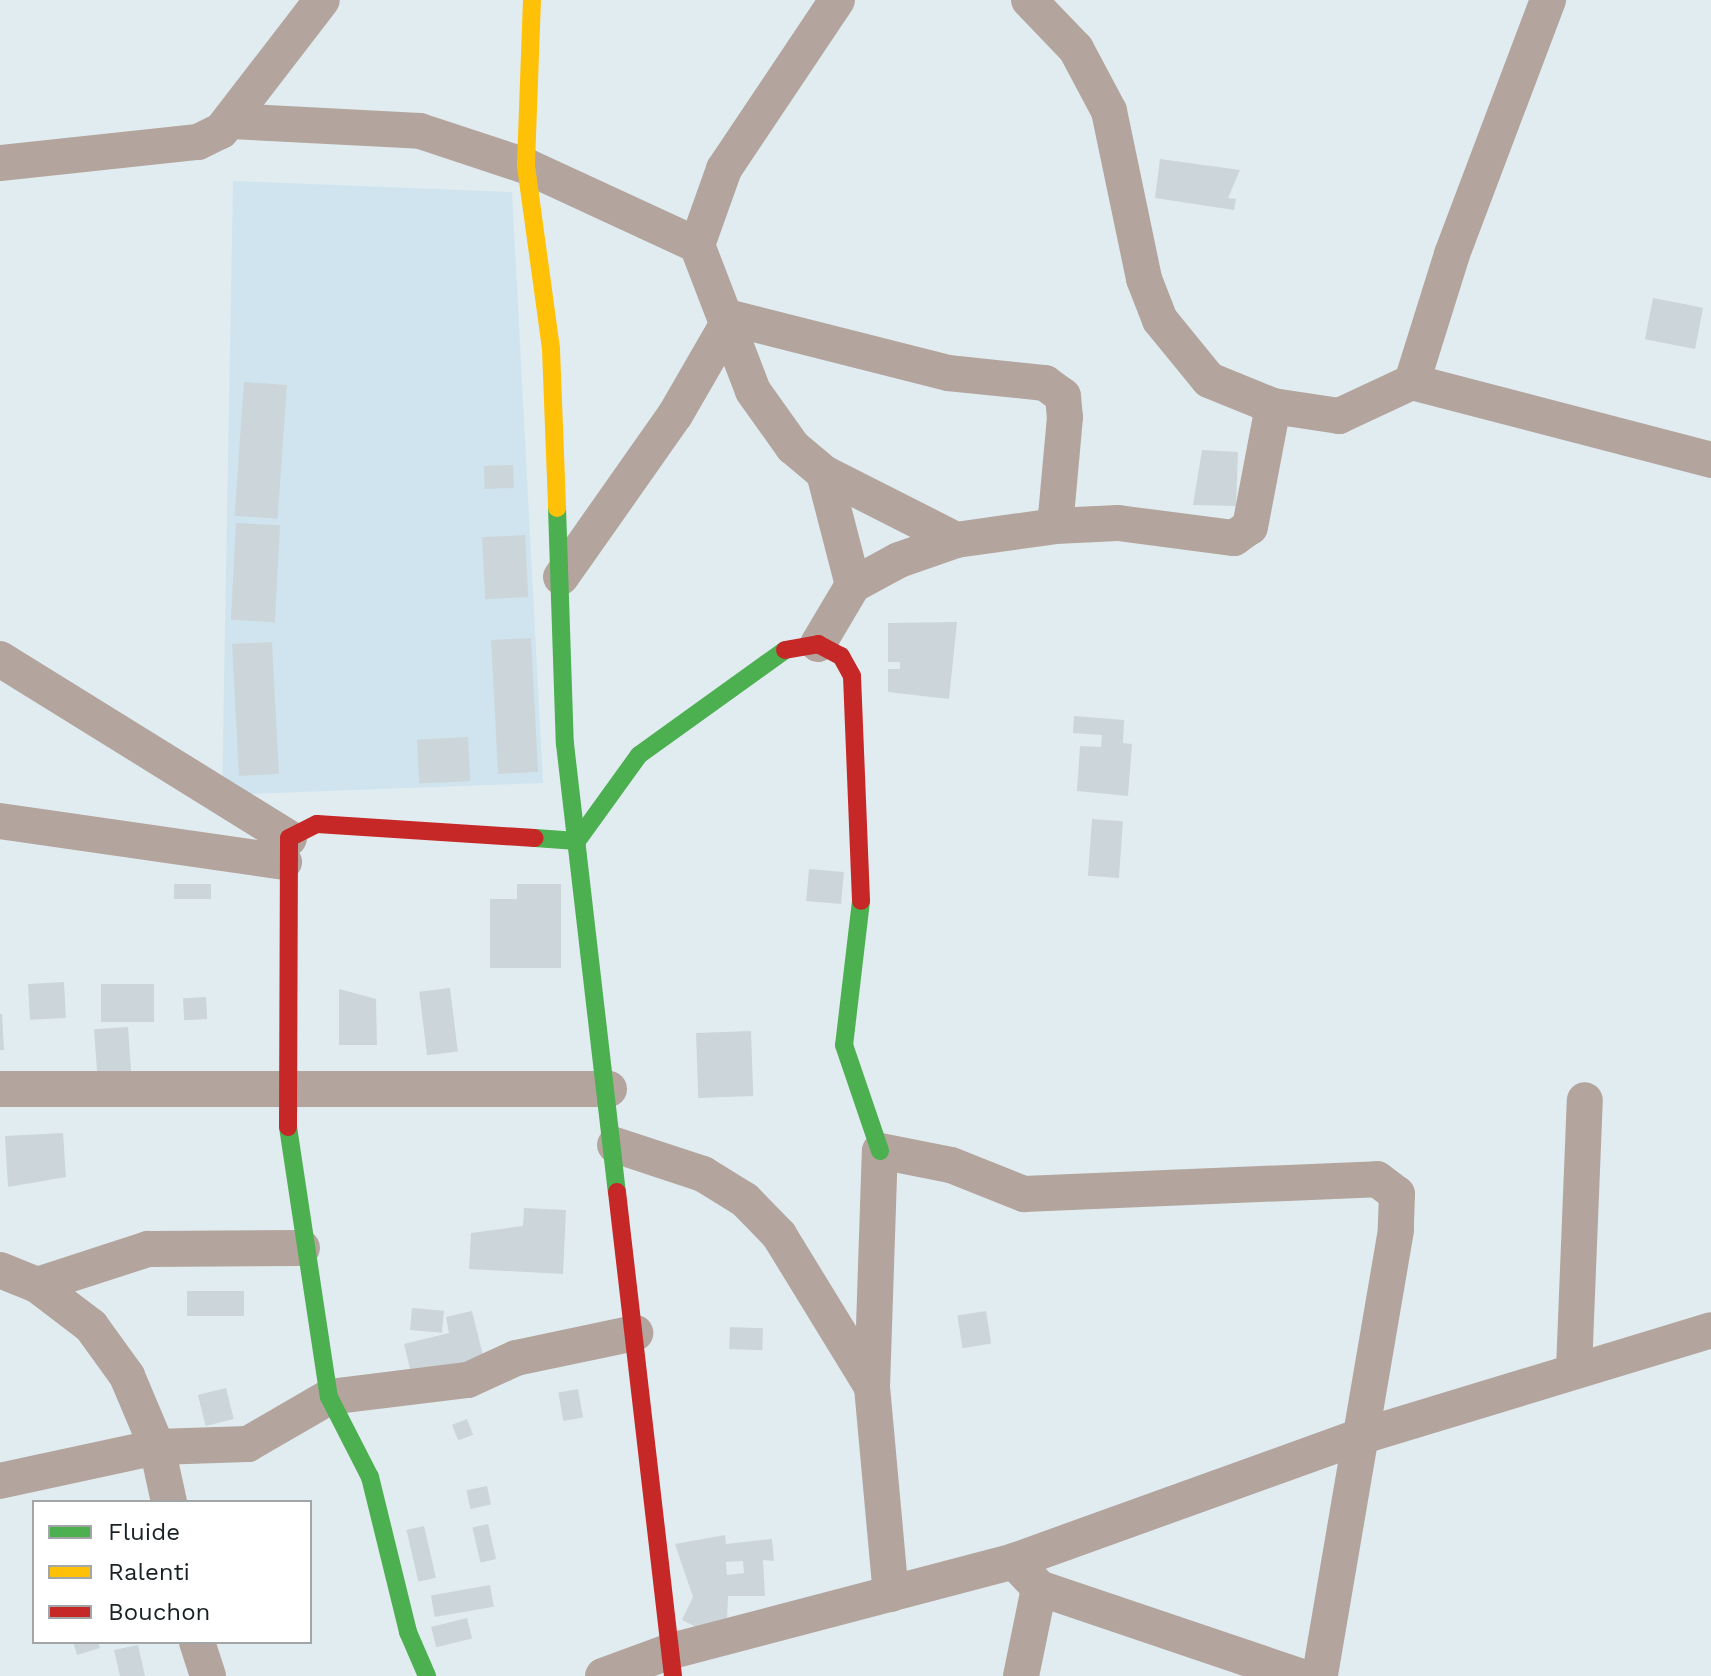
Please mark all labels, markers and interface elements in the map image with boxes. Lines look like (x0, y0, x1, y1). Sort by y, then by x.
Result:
legend (32, 1500, 312, 1644)
text: Fluide (108, 1518, 180, 1546)
text: Ralenti (108, 1558, 190, 1586)
text: Bouchon (108, 1598, 210, 1626)

